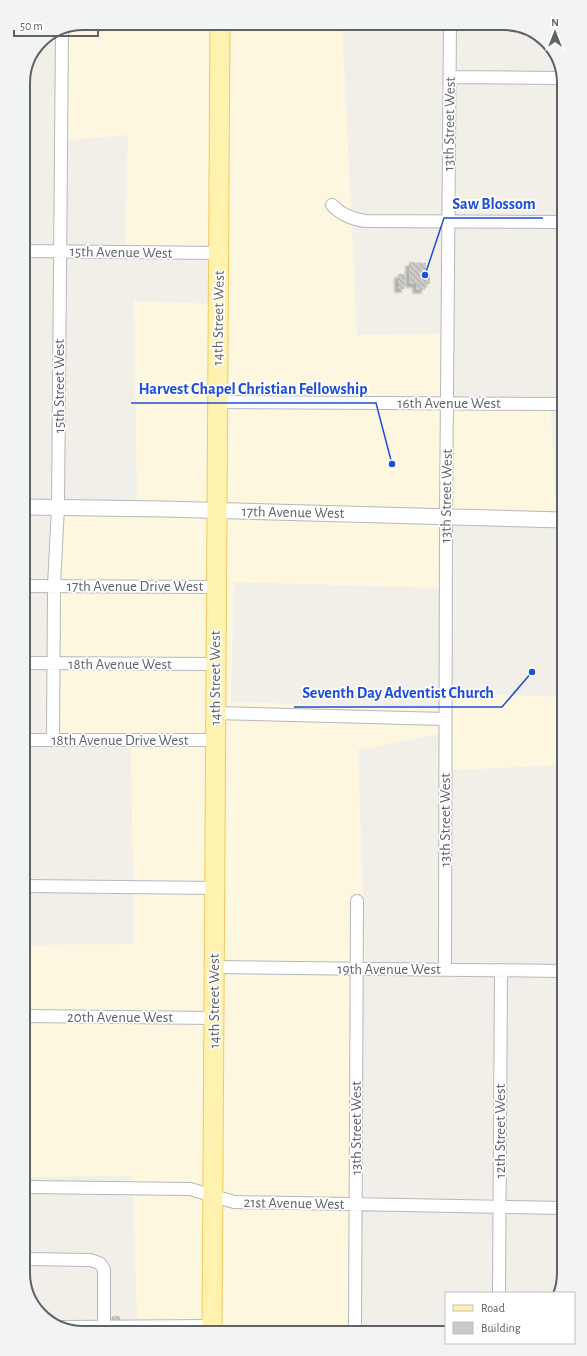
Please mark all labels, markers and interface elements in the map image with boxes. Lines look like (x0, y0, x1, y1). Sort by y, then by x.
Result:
scale bar (14, 12, 98, 38)
north arrow (535, 12, 575, 52)
text: N (551, 17, 559, 28)
text: 50 m (20, 20, 43, 32)
street label: 13th Street West (441, 77, 458, 171)
callout: Saw Blossom (444, 190, 543, 218)
text: Saw Blossom (452, 196, 536, 212)
street label: 15th Avenue West (70, 244, 173, 261)
street label: 14th Street West (210, 270, 227, 366)
street label: 15th Street West (52, 339, 67, 433)
callout: Harvest Chapel Christian Fellowship (131, 375, 376, 403)
text: Harvest Chapel Christian Fellowship (138, 381, 368, 397)
street label: 16th Avenue West (397, 396, 501, 411)
street label: 13th Street West (438, 449, 455, 543)
street label: 17th Avenue West (242, 504, 345, 521)
street label: 17th Avenue Drive West (67, 579, 203, 594)
street label: 14th Street West (208, 630, 223, 726)
street label: 18th Avenue West (68, 657, 172, 672)
callout: Seventh Day Adventist Church (294, 679, 502, 707)
text: Seventh Day Adventist Church (302, 685, 494, 702)
street label: 18th Avenue Drive West (51, 733, 189, 748)
street label: 13th Street West (438, 773, 453, 867)
street label: 14th Street West (207, 953, 222, 1049)
street label: 19th Avenue West (337, 962, 441, 977)
street label: 20th Avenue West (67, 1010, 173, 1025)
street label: 13th Street West (349, 1081, 364, 1175)
street label: 12th Street West (493, 1083, 508, 1178)
street label: 21st Avenue West (243, 1195, 345, 1212)
legend (445, 1292, 575, 1344)
text: Road (481, 1302, 505, 1314)
text: Building (481, 1322, 521, 1334)

